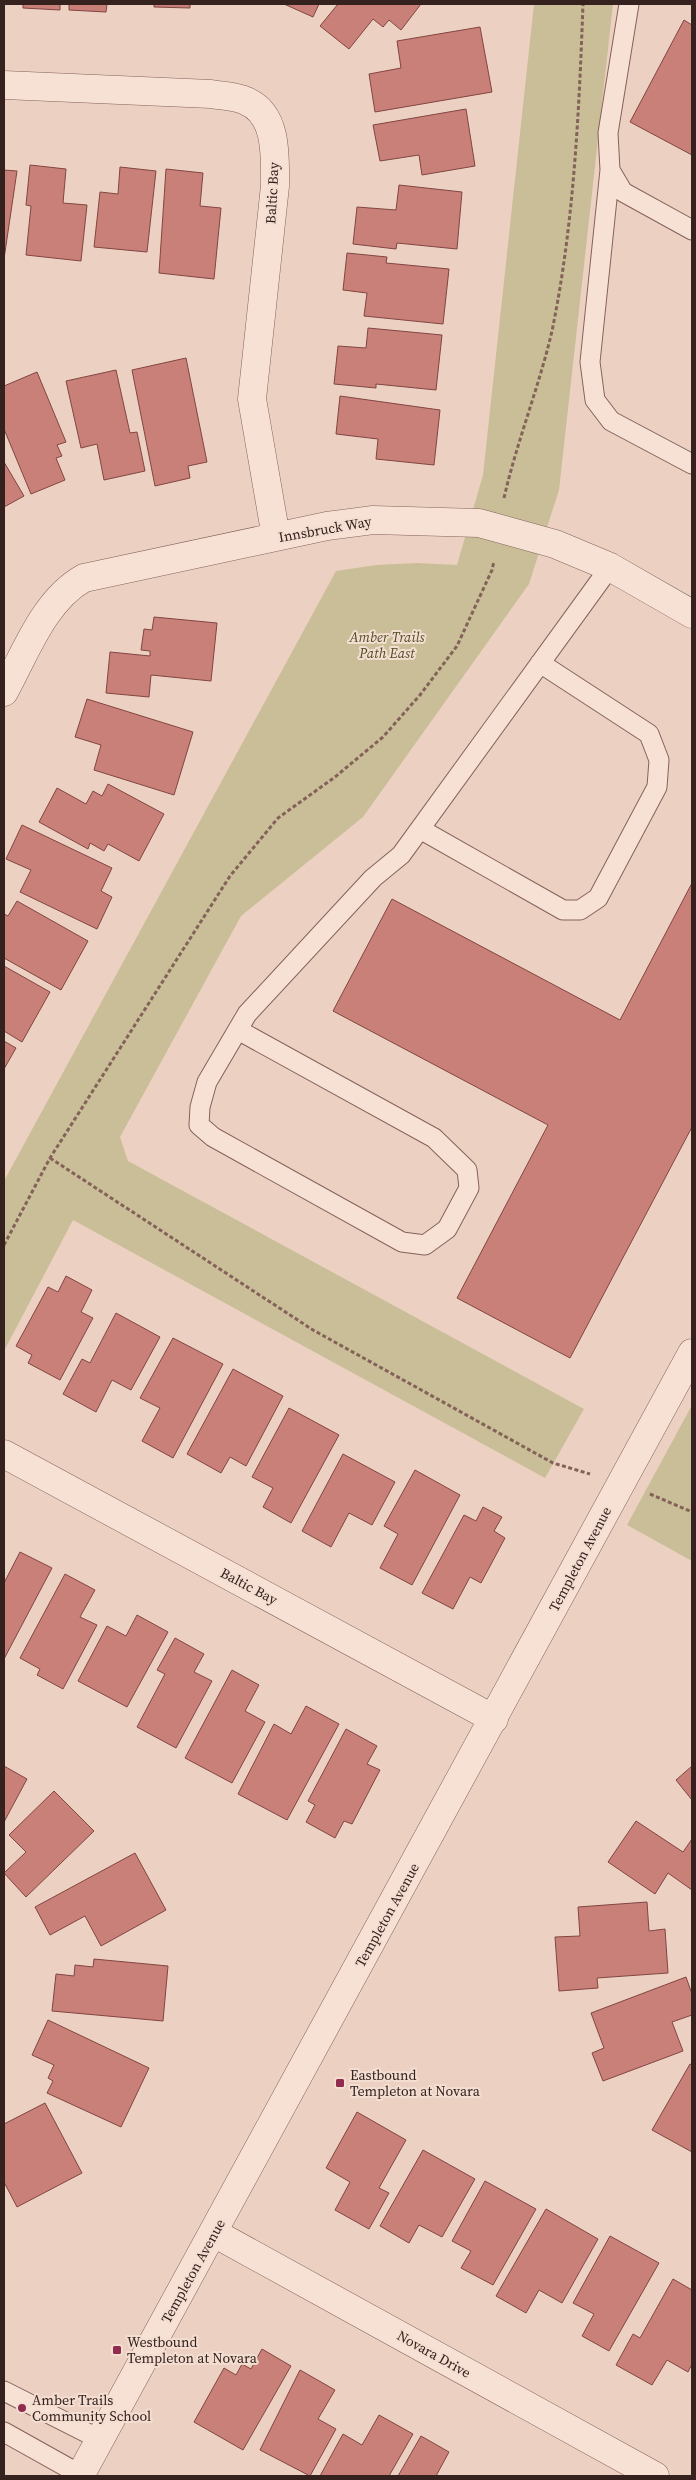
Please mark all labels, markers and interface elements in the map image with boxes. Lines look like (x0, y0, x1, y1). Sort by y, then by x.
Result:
street label: Baltic Bay (260, 161, 284, 224)
street label: Innsbruck Way (277, 511, 374, 547)
park label: Amber Trails Path East (348, 627, 426, 663)
street label: Templeton Avenue (544, 1503, 616, 1615)
street label: Baltic Bay (217, 1563, 282, 1610)
street label: Templeton Avenue (350, 1859, 424, 1971)
place label: Eastbound Templeton at Novara (350, 2065, 481, 2101)
marker: Eastbound Templeton at Novara (334, 2077, 346, 2089)
street label: Templeton Avenue (156, 2215, 230, 2327)
street label: Novara Drive (393, 2325, 475, 2383)
place label: Westbound Templeton at Novara (127, 2332, 258, 2368)
marker: Westbound Templeton at Novara (111, 2344, 123, 2356)
place label: Amber Trails Community School (32, 2390, 151, 2426)
marker: Amber Trails Community School (16, 2402, 28, 2414)

